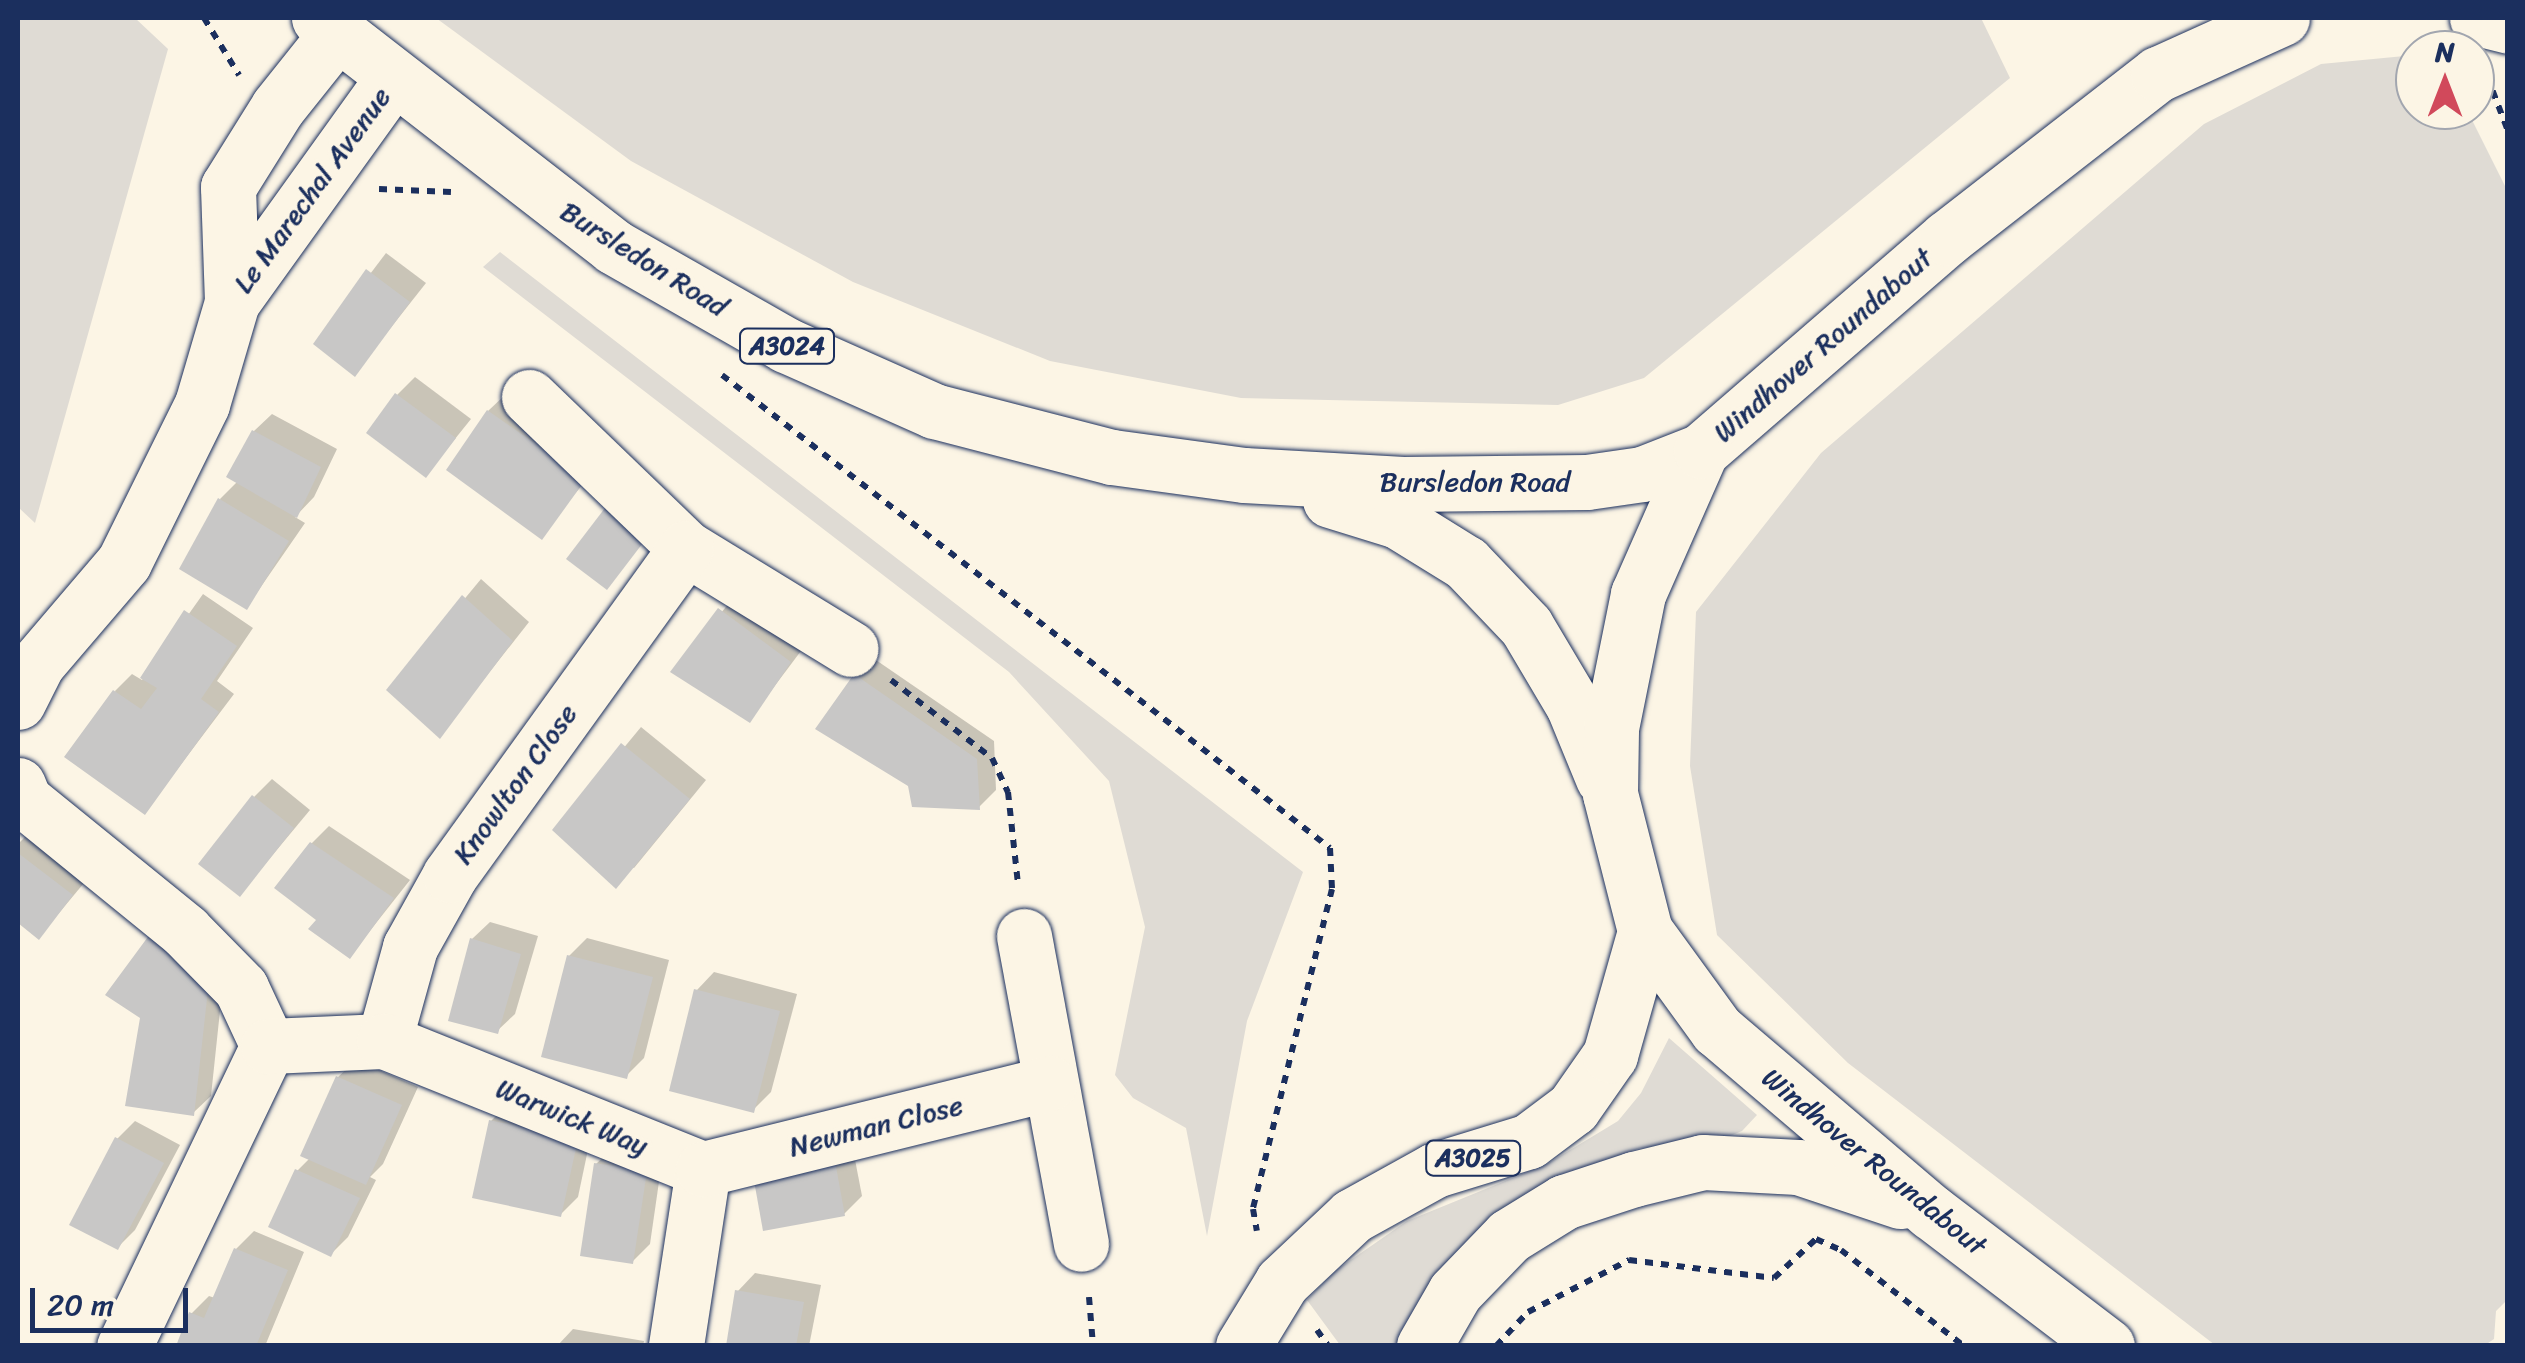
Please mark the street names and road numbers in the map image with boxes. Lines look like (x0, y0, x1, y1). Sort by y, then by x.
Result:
street label: Le Marechal Avenue (226, 81, 398, 299)
street label: Bursledon Road (554, 194, 734, 324)
street label: Windhover Roundabout (1706, 241, 1940, 449)
road number: A3024 (737, 326, 837, 366)
street label: Bursledon Road (1380, 465, 1570, 499)
street label: Knowlton Close (446, 697, 584, 871)
street label: Windhover Roundabout (1755, 1061, 1993, 1263)
street label: Warwick Way (491, 1071, 653, 1163)
street label: Newman Close (786, 1088, 966, 1164)
road number: A3025 (1423, 1138, 1523, 1178)

